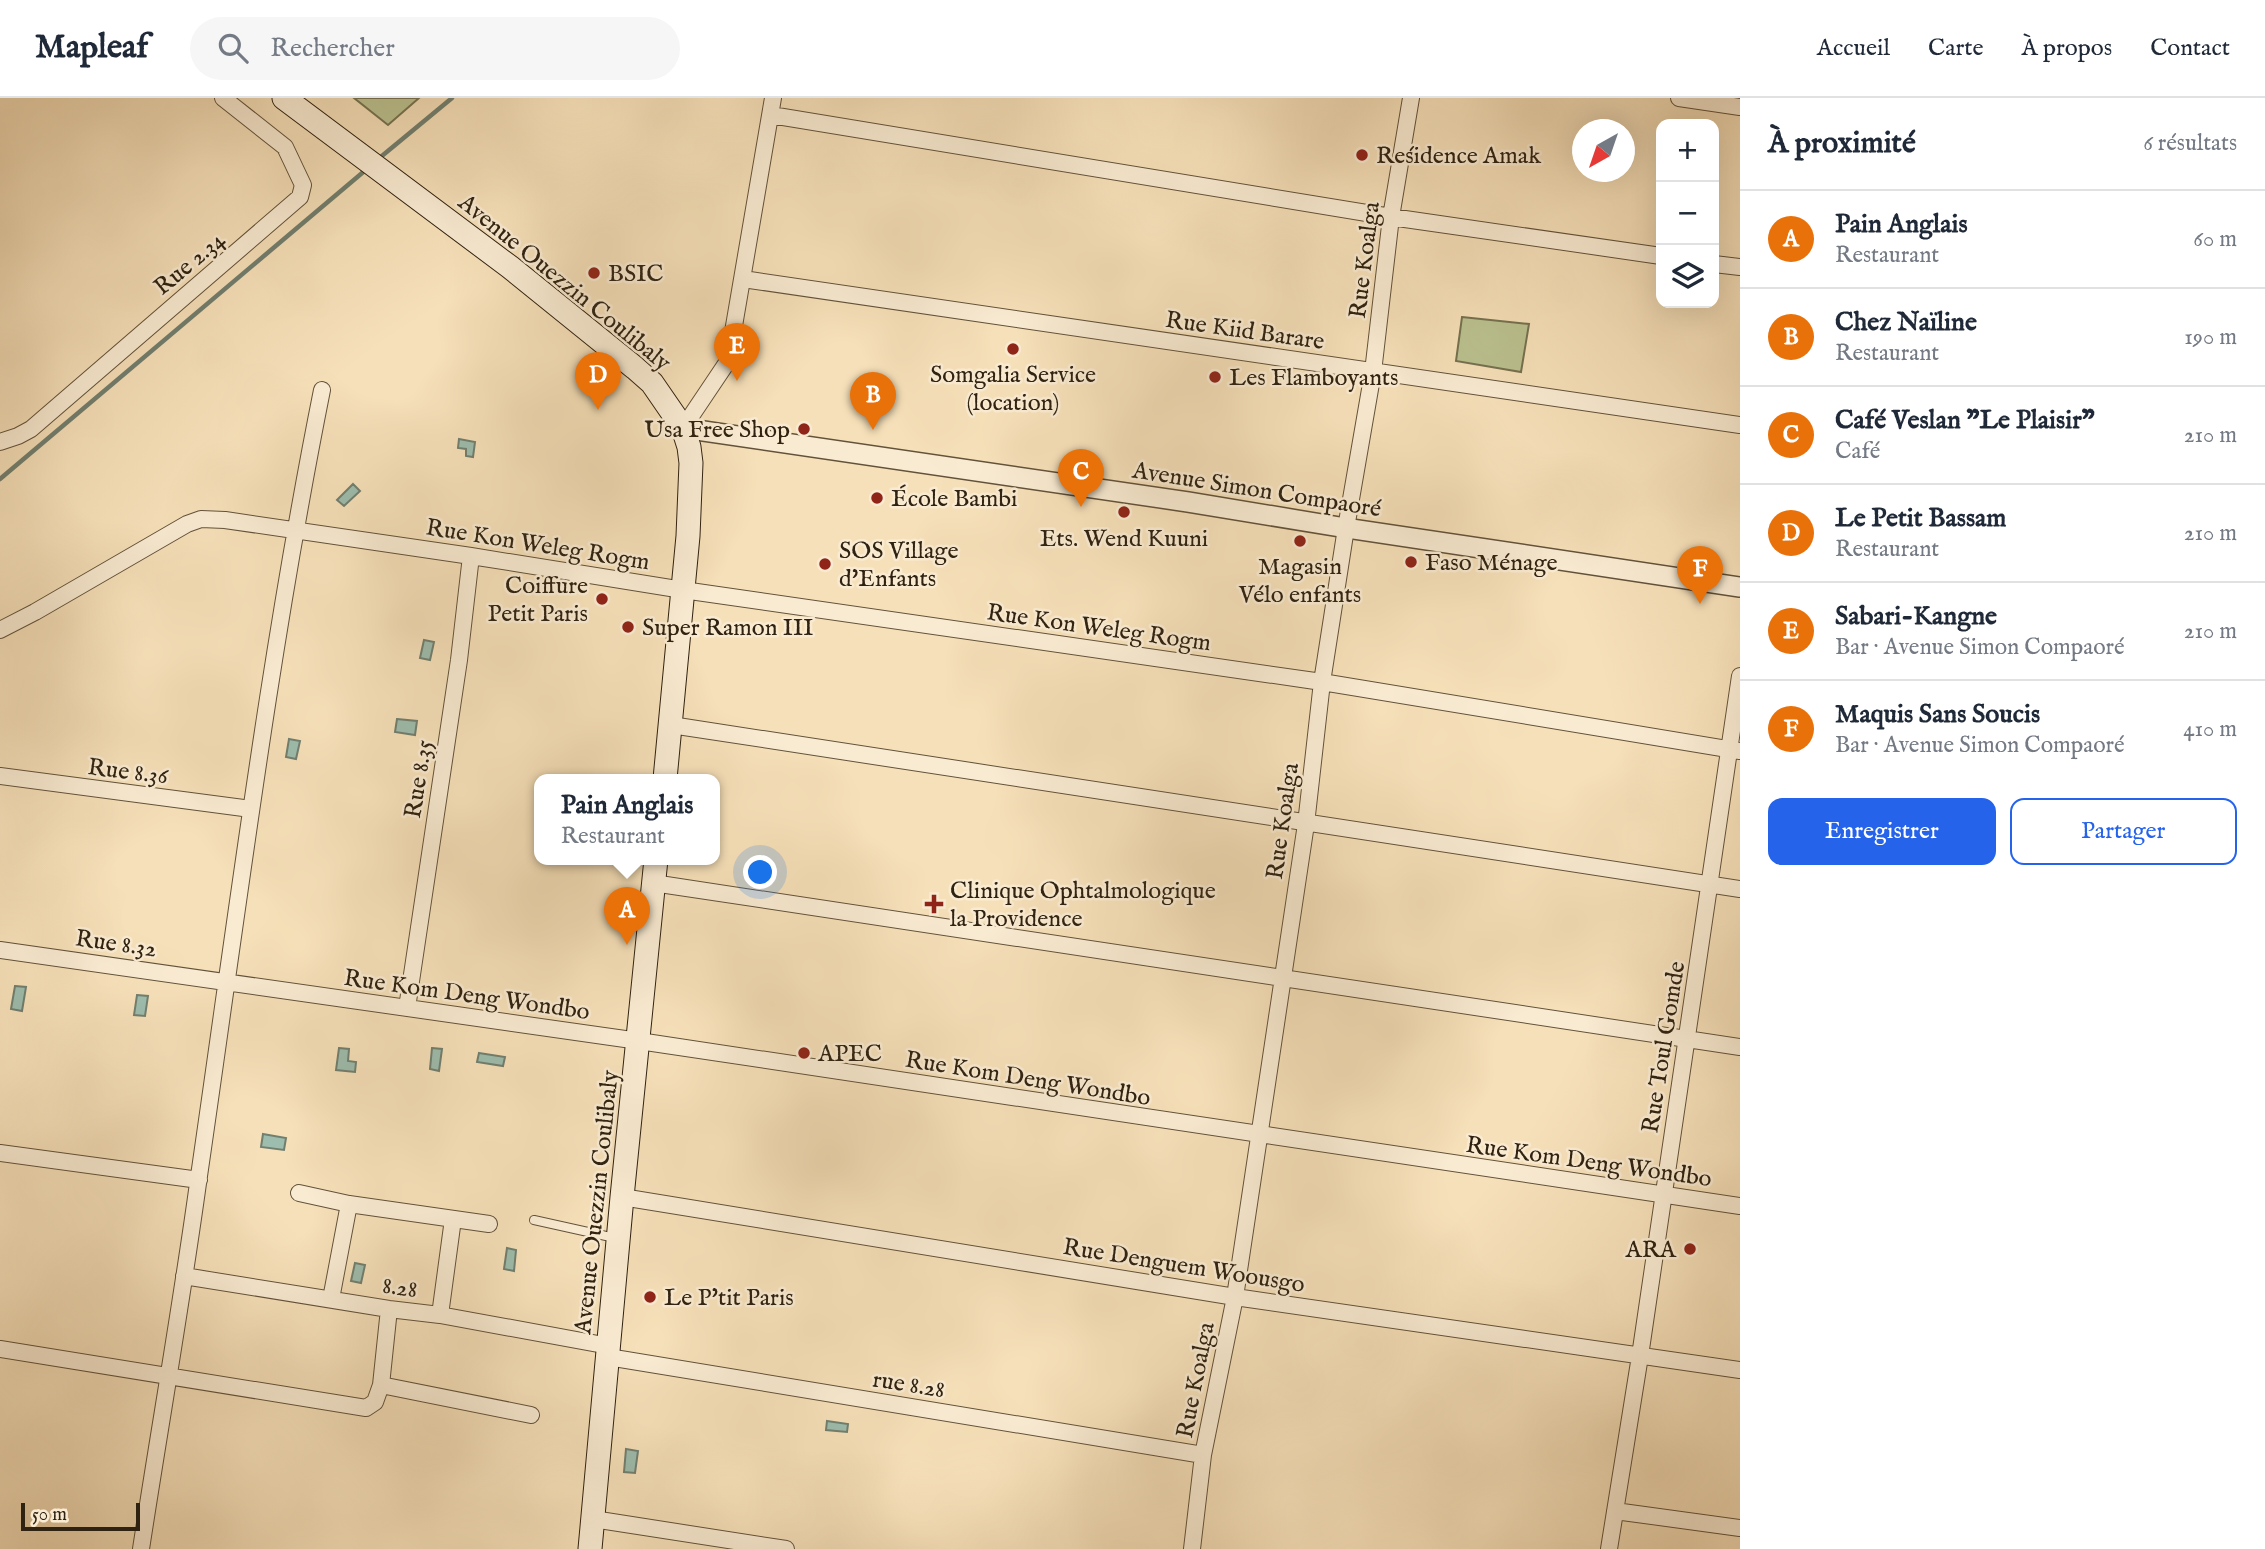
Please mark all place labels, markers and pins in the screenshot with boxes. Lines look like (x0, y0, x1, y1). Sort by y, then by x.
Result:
place label: Reśidence Amak (1376, 141, 1541, 172)
marker: Reśidence Amak (1354, 147, 1370, 163)
place label: BSIC (608, 259, 663, 290)
marker: BSIC (586, 265, 602, 281)
pin: E (714, 323, 760, 381)
marker: Somgalia Service (location) (1005, 341, 1021, 357)
pin: D (575, 352, 621, 410)
place label: Somgalia Service (location) (930, 360, 1096, 419)
place label: Les Flamboyants (1229, 363, 1399, 394)
marker: Les Flamboyants (1207, 369, 1223, 385)
pin: B (850, 372, 896, 430)
place label: Usa Free Shop (644, 415, 790, 446)
marker: Usa Free Shop (796, 421, 812, 437)
pin: C (1058, 449, 1104, 507)
place label: École Bambi (891, 484, 1017, 515)
marker: École Bambi (869, 490, 885, 506)
marker: Ets. Wend Kuuni (1116, 504, 1132, 520)
place label: Ets. Wend Kuuni (1040, 524, 1208, 555)
marker: Magasin Vélo enfants (1292, 533, 1308, 549)
place label: SOS Village d'Enfants (839, 536, 958, 595)
pin: F (1677, 546, 1723, 604)
place label: Faso Ménage (1425, 548, 1557, 579)
place label: Magasin Vélo enfants (1238, 552, 1361, 611)
marker: Faso Ménage (1403, 554, 1419, 570)
marker: SOS Village d'Enfants (817, 556, 833, 572)
place label: Coiffure Petit Paris (488, 571, 588, 630)
marker: Coiffure Petit Paris (594, 591, 610, 607)
place label: Super Ramon III (642, 613, 814, 644)
marker: Super Ramon III (620, 619, 636, 635)
place label: Clinique Ophtalmologique la Providence (950, 876, 1216, 935)
pin: A (604, 887, 650, 945)
marker: Clinique Ophtalmologique la Providence (924, 894, 944, 914)
place label: APEC (817, 1039, 882, 1070)
marker: APEC (796, 1045, 812, 1061)
place label: ARA (1624, 1235, 1677, 1266)
marker: ARA (1682, 1241, 1698, 1257)
place label: Le P'tit Paris (664, 1283, 794, 1314)
marker: Le P'tit Paris (642, 1289, 658, 1305)

